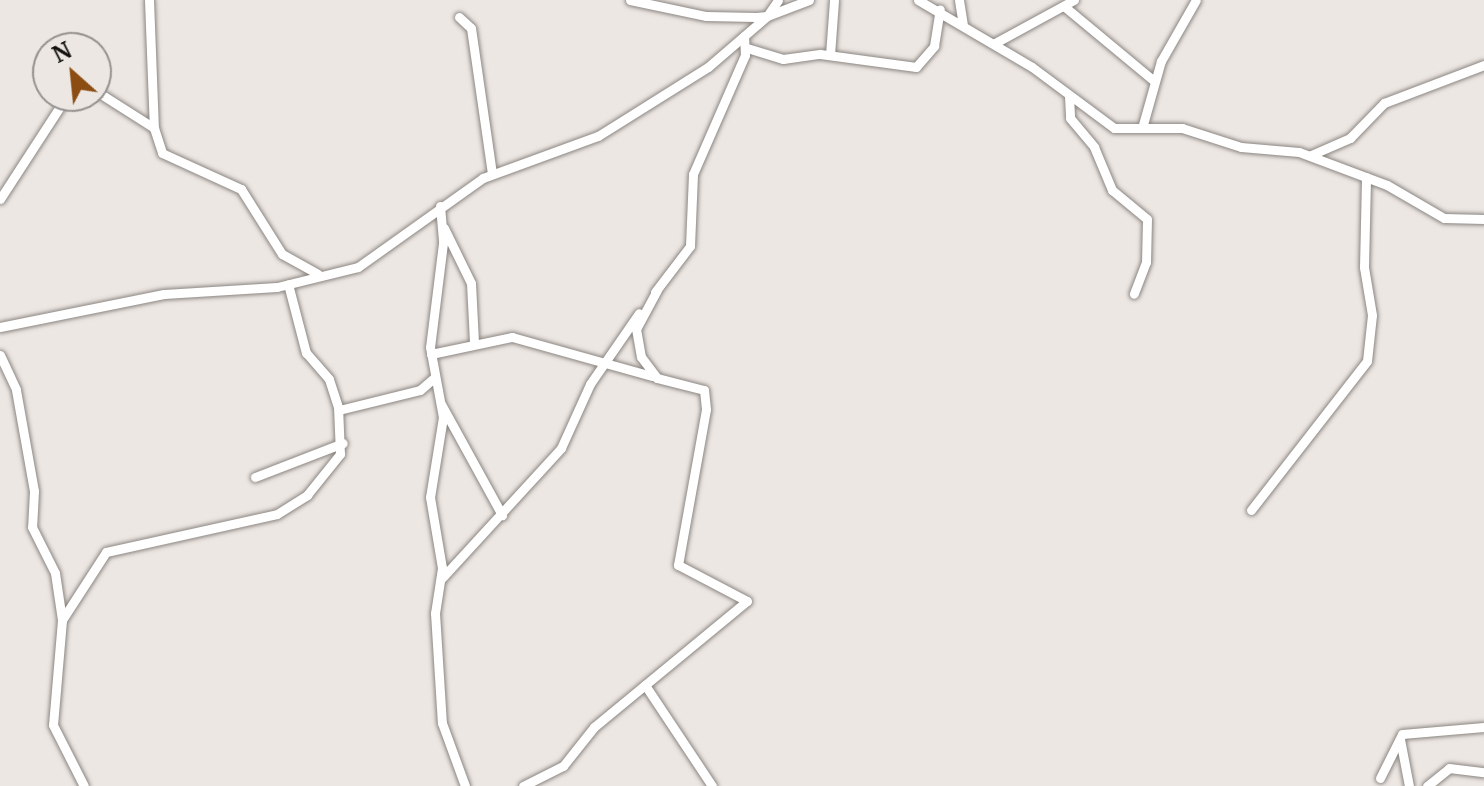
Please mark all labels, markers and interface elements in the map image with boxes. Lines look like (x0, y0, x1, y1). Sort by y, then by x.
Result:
north arrow (32, 32, 112, 112)
text: N (48, 36, 76, 69)

